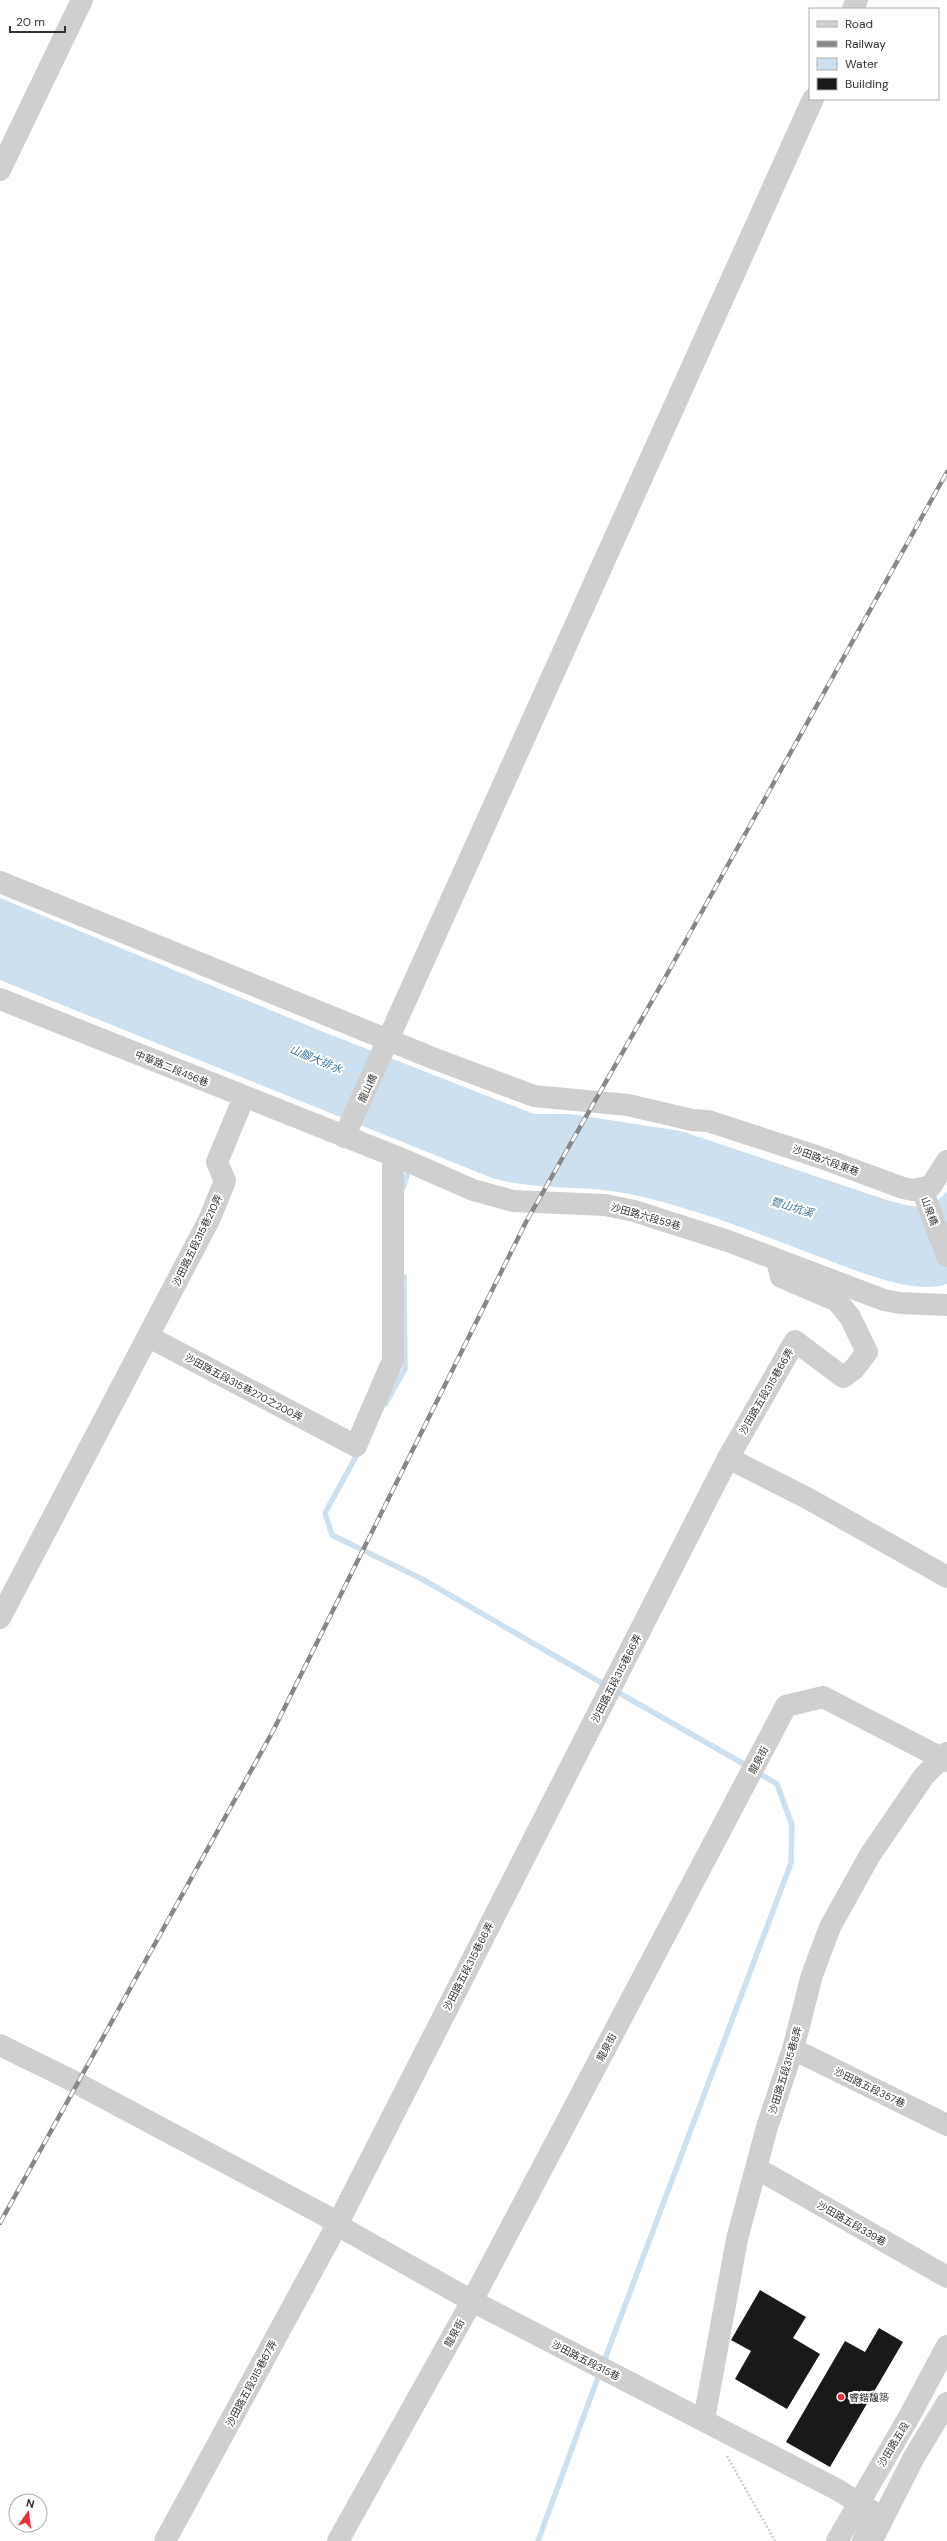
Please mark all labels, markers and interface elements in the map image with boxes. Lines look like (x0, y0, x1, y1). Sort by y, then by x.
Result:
scale bar (10, 8, 65, 34)
legend (809, 8, 939, 100)
text: 20 m (16, 14, 45, 30)
text: Road (845, 16, 873, 32)
text: Railway (845, 36, 886, 52)
text: Water (845, 56, 879, 72)
text: Building (845, 76, 889, 92)
water label: 山腳大排水 (288, 1042, 345, 1077)
street label: 中華路二段456巷 (133, 1048, 211, 1089)
street label: 龍山橋 (355, 1072, 380, 1105)
street label: 沙田路六段東巷 (791, 1142, 861, 1179)
street label: 沙田路五段315巷210弄 (170, 1192, 225, 1288)
water label: 鷺山坑溪 (769, 1194, 817, 1221)
street label: 山泉橋 (918, 1195, 941, 1228)
street label: 沙田路六段59巷 (609, 1200, 682, 1233)
street label: 沙田路五段315巷66弄 (736, 1346, 796, 1437)
street label: 沙田路五段315巷270之200弄 (182, 1351, 305, 1424)
street label: 沙田路五段315巷66弄 (589, 1632, 644, 1725)
street label: 龍泉街 (746, 1744, 771, 1777)
street label: 沙田路五段315巷66弄 (441, 1920, 496, 2013)
street label: 沙田路五段315巷8弄 (766, 2025, 805, 2116)
street label: 龍泉街 (594, 2031, 619, 2064)
street label: 沙田路五段357巷 (832, 2065, 907, 2110)
street label: 沙田路五段339巷 (815, 2198, 889, 2249)
street label: 龍泉街 (441, 2317, 467, 2350)
street label: 沙田路五段315巷67弄 (223, 2338, 280, 2429)
street label: 沙田路五段315巷 (549, 2338, 622, 2383)
place label: 睿鍇馥築 (849, 2391, 889, 2404)
marker: 睿鍇馥築 (836, 2392, 846, 2402)
street label: 沙田路五段 (875, 2419, 912, 2469)
north arrow (8, 2493, 48, 2533)
text: N (25, 2496, 36, 2511)

